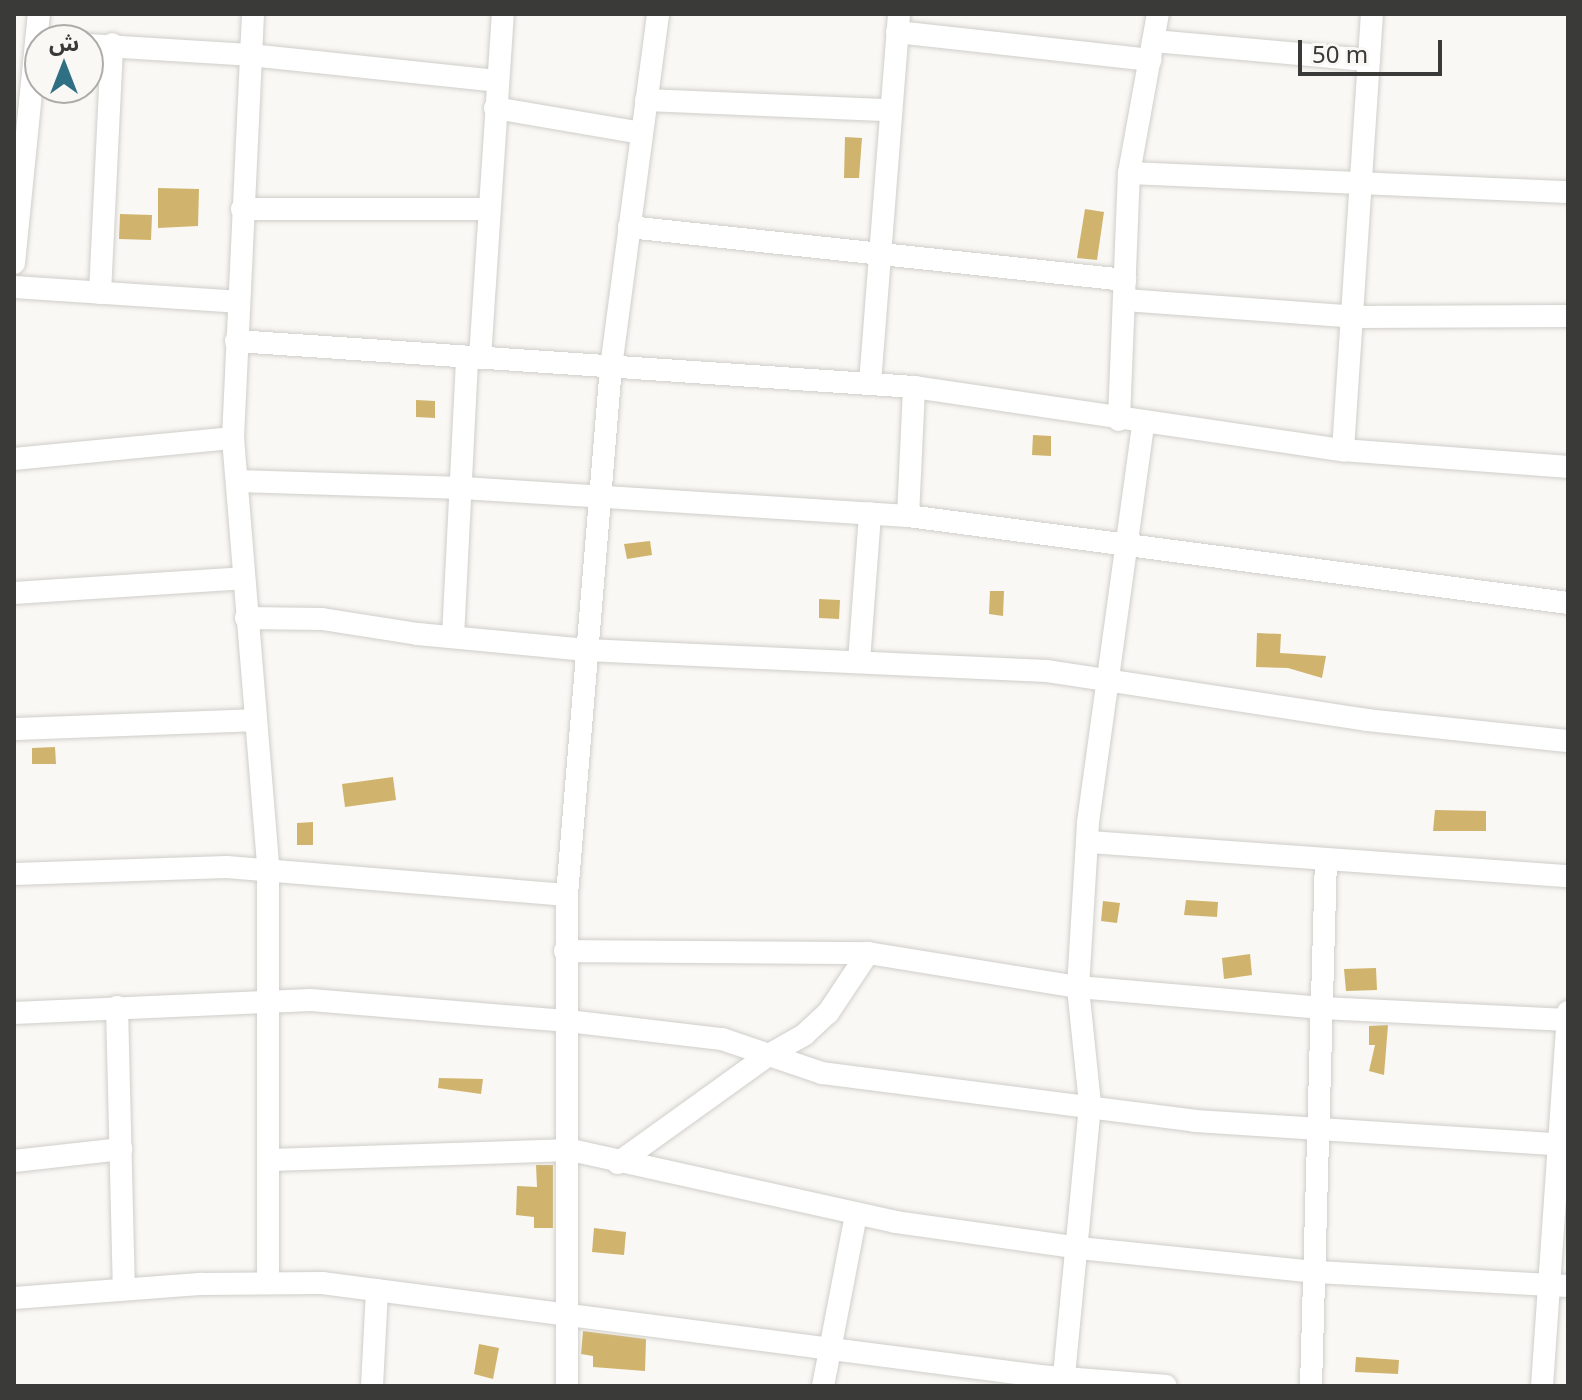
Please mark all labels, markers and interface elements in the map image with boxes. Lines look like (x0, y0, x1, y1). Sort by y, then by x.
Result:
north arrow (24, 24, 104, 104)
scale bar (1302, 24, 1446, 74)
text: ش (49, 27, 79, 57)
text: 50 m (1312, 37, 1368, 70)

